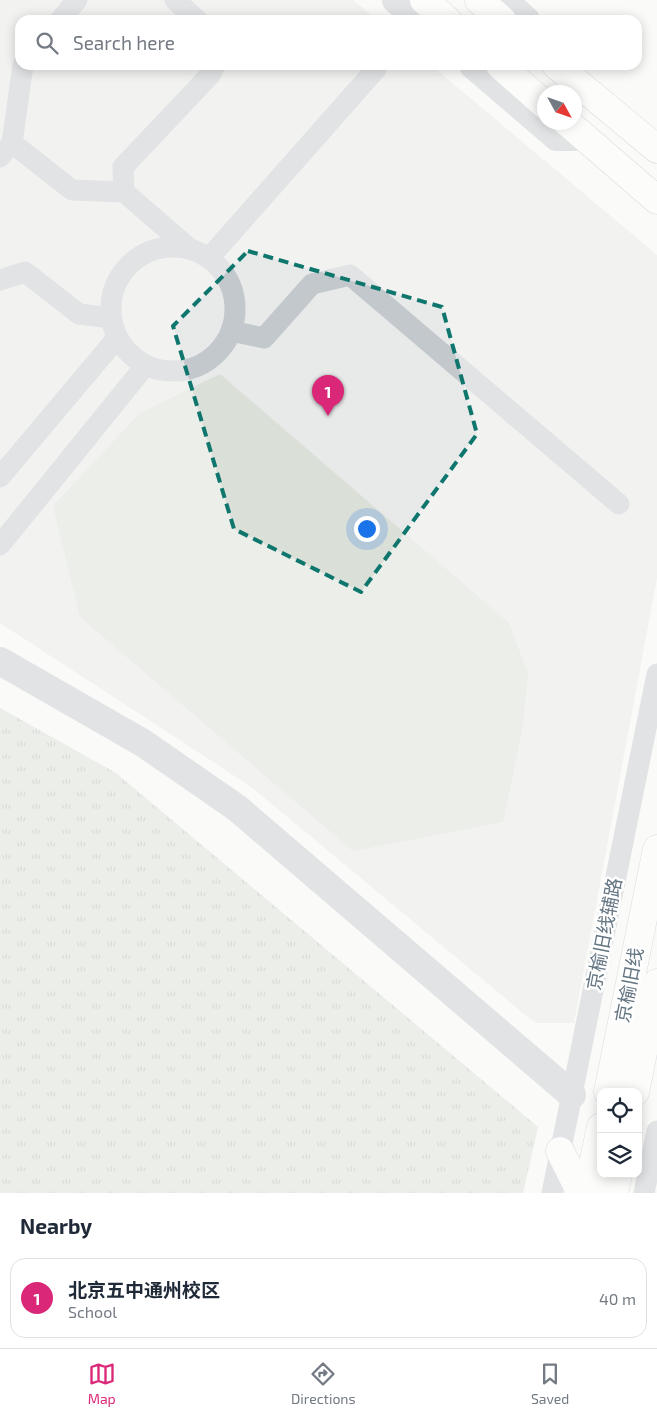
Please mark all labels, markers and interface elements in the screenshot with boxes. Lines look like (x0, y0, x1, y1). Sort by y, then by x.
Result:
search box (15, 15, 642, 70)
icon: search (33, 29, 61, 57)
text: Search here (73, 31, 175, 54)
north arrow (537, 85, 582, 130)
pin: 1 (312, 375, 344, 416)
your location (354, 516, 380, 542)
street label: 京榆旧线辅路 (581, 876, 626, 992)
street label: 京榆旧线 (610, 945, 647, 1024)
map controls (597, 1088, 642, 1178)
button: locate (597, 1088, 642, 1133)
button: layers (597, 1133, 642, 1178)
text: Nearby (20, 1213, 92, 1238)
text: 北京五中通州校区 (68, 1278, 220, 1301)
text: 1 (34, 1289, 40, 1308)
text: 40 m (599, 1289, 636, 1308)
text: School (68, 1302, 117, 1321)
tab: Map (88, 1360, 116, 1407)
tab: Directions (291, 1360, 356, 1407)
tab: Saved (531, 1360, 569, 1407)

